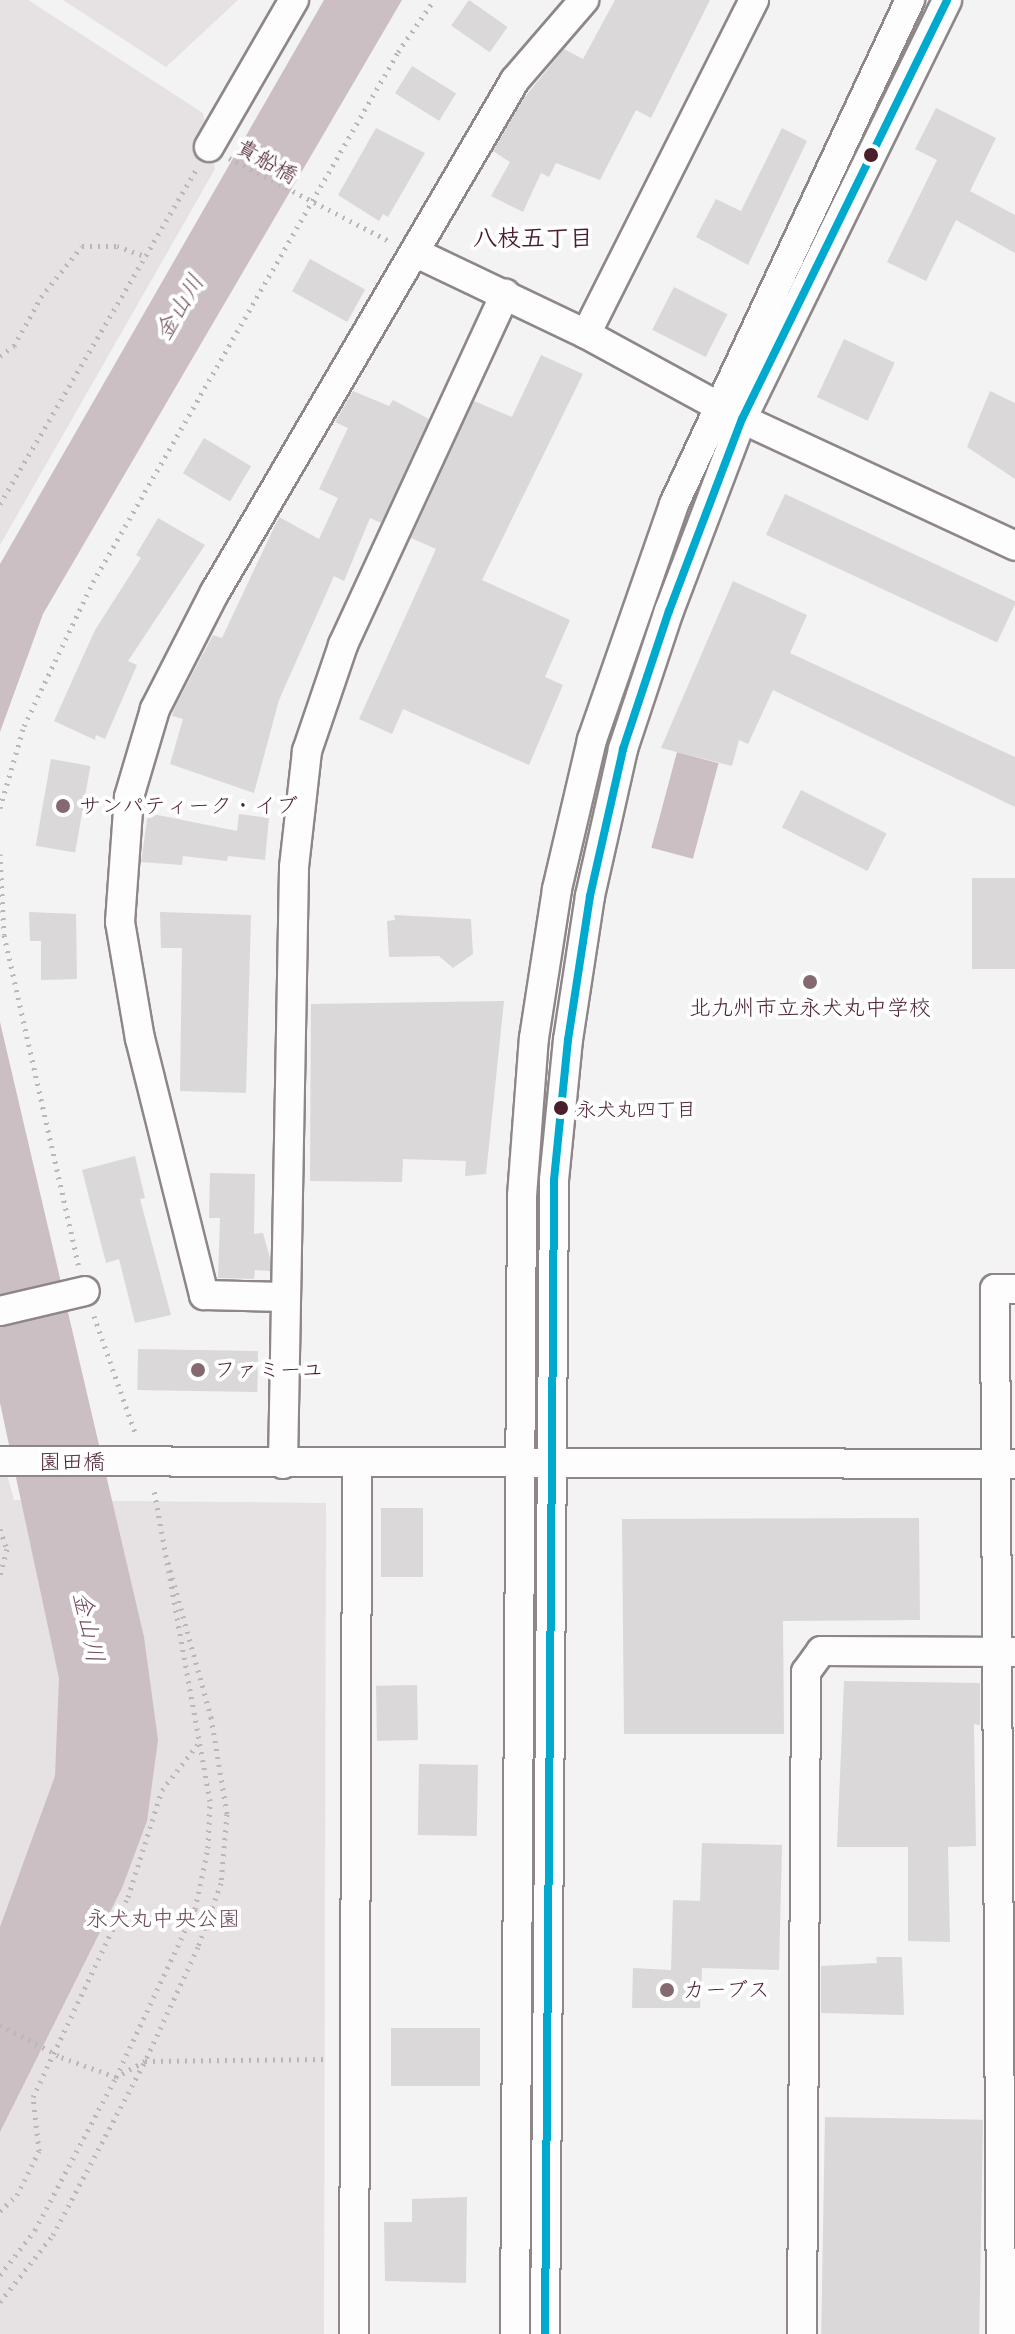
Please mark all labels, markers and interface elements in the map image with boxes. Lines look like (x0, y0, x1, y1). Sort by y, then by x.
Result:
street label: 貴船橋 (232, 133, 302, 189)
unlabelled marker (863, 147, 879, 163)
district label: 八枝五丁目 (473, 224, 593, 252)
water label: 金山川 (148, 269, 210, 345)
place label: サンパティーク・イブ (79, 793, 299, 819)
marker: サンパティーク・イブ (54, 797, 72, 815)
marker: 北九州市立永犬丸中学校 (801, 973, 819, 991)
place label: 北九州市立永犬丸中学校 (689, 995, 931, 1021)
place label: 永犬丸四丁目 (576, 1096, 696, 1120)
marker: 永犬丸四丁目 (553, 1100, 569, 1116)
place label: ファミーユ (214, 1357, 324, 1383)
marker: ファミーユ (189, 1361, 207, 1379)
street label: 園田橋 (39, 1449, 105, 1475)
water label: 金山川 (67, 1589, 111, 1665)
park label: 永犬丸中央公園 (86, 1906, 240, 1932)
place label: カーブス (683, 1977, 771, 2003)
marker: カーブス (658, 1981, 676, 1999)

